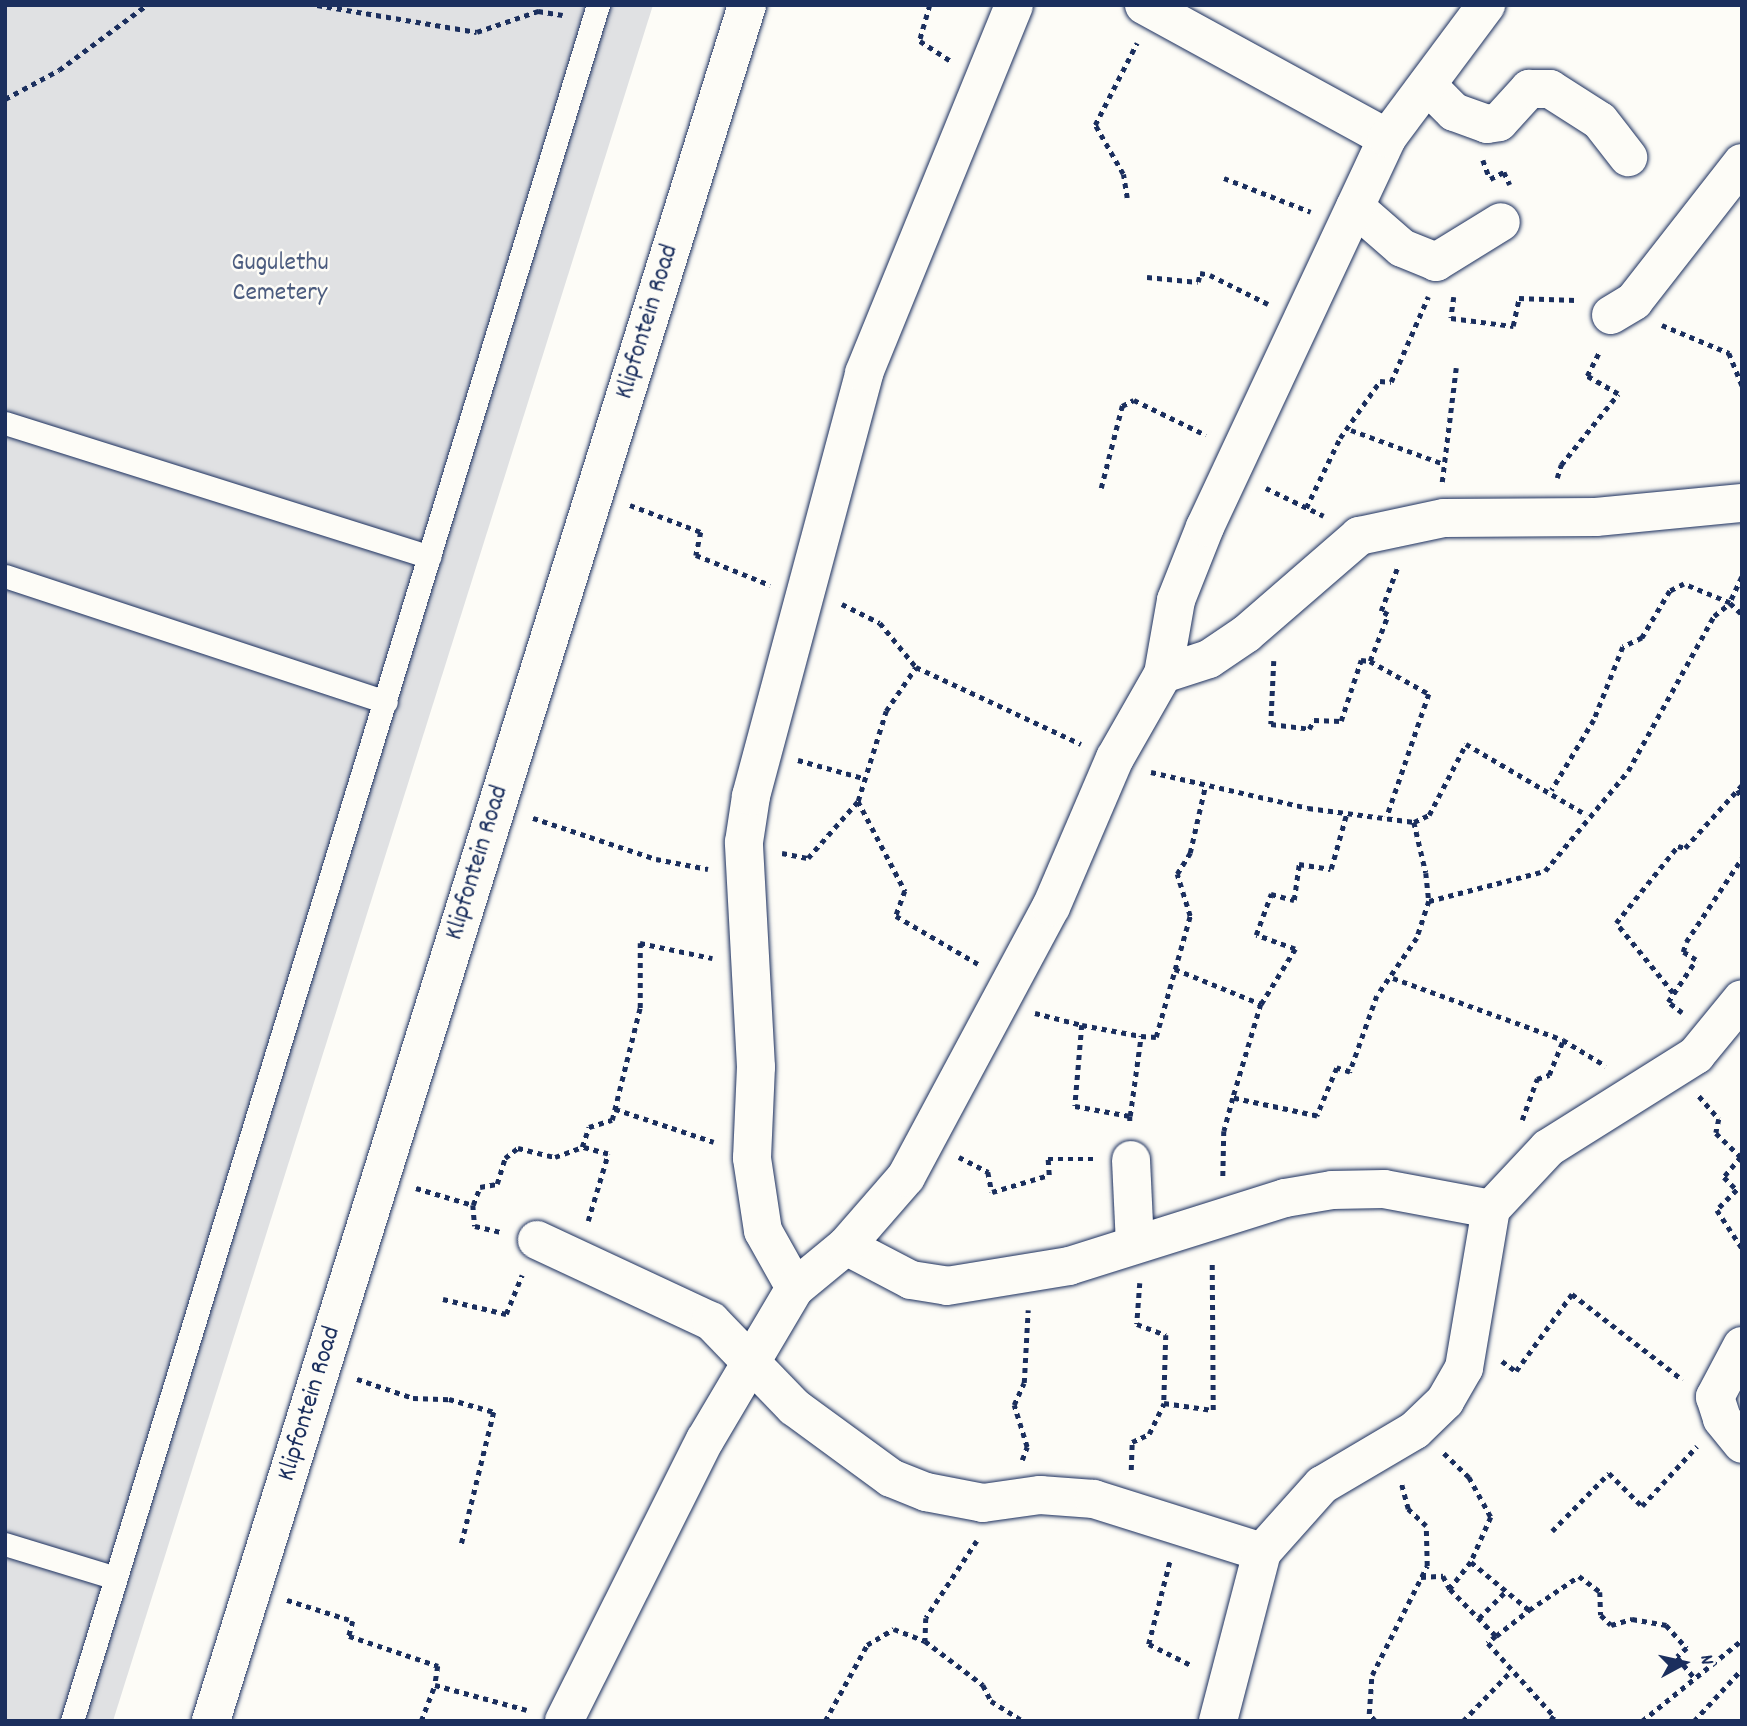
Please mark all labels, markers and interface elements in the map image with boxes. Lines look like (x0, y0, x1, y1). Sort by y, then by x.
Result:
street label: Klipfontein Road (610, 241, 686, 403)
park label: Gugulethu Cemetery (231, 248, 329, 310)
street label: Klipfontein Road (440, 782, 516, 944)
street label: Klipfontein Road (272, 1323, 348, 1485)
north arrow (1649, 1628, 1719, 1698)
text: N (1691, 1653, 1719, 1667)

